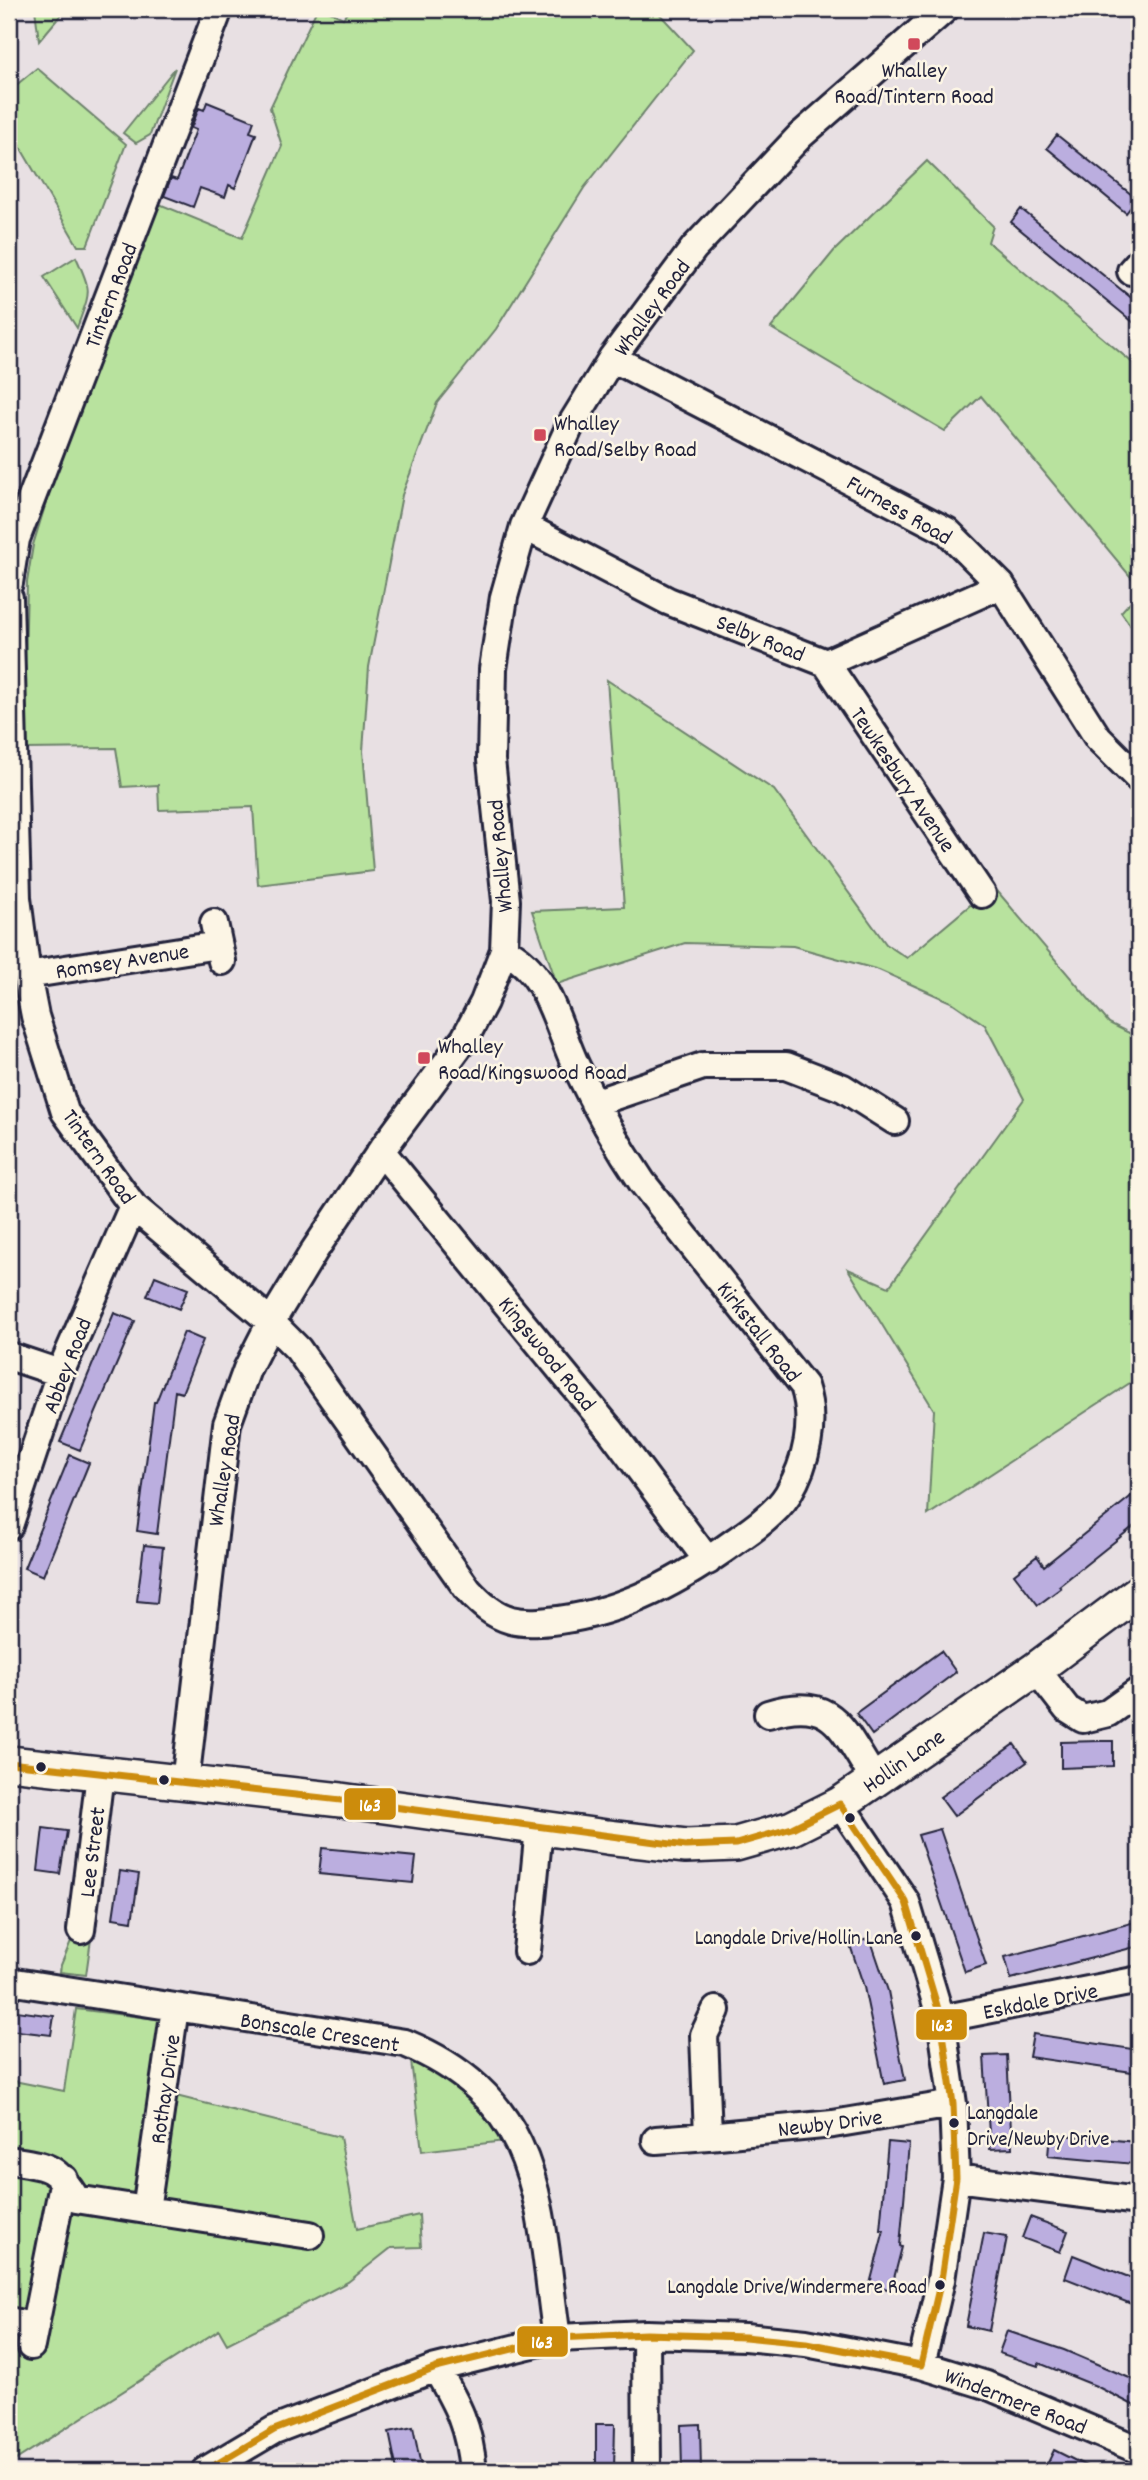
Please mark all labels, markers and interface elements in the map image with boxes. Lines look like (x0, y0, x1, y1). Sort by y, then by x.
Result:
marker: Whalley Road/Tintern Road (906, 36, 922, 52)
place label: Whalley Road/Tintern Road (834, 56, 994, 115)
street label: Tintern Road (78, 239, 148, 354)
street label: Whalley Road (607, 254, 700, 365)
place label: Whalley Road/Selby Road (554, 409, 697, 468)
marker: Whalley Road/Selby Road (532, 427, 548, 443)
street label: Furness Road (839, 468, 957, 556)
street label: Selby Road (710, 607, 809, 673)
street label: Tewkesbury Avenue (840, 702, 962, 860)
street label: Whalley Road (481, 798, 524, 914)
street label: Romsey Avenue (54, 937, 192, 990)
place label: Whalley Road/Kingswood Road (438, 1032, 627, 1091)
marker: Whalley Road/Kingswood Road (416, 1050, 432, 1066)
street label: Tintern Road (52, 1103, 142, 1213)
street label: Kirkstall Road (707, 1275, 807, 1391)
street label: Kingswood Road (489, 1291, 602, 1420)
street label: Abbey Road (36, 1314, 103, 1419)
street label: Whalley Road (201, 1412, 252, 1529)
street label: Hollin Lane (857, 1722, 953, 1803)
unlabelled marker (34, 1760, 48, 1774)
unlabelled marker (157, 1773, 171, 1787)
line badge: 163 (343, 1787, 397, 1821)
text: 163 (359, 1794, 381, 1821)
street label: Lee Street (73, 1805, 116, 1900)
unlabelled marker (843, 1811, 857, 1825)
place label: Langdale Drive/Hollin Lane (695, 1925, 903, 1955)
marker: Langdale Drive/Hollin Lane (909, 1929, 923, 1943)
street label: Eskdale Drive (980, 1976, 1101, 2031)
street label: Bonscale Crescent (238, 2006, 401, 2063)
line badge: 163 (915, 2008, 968, 2041)
text: 163 (931, 2014, 953, 2041)
street label: Rothay Drive (143, 2033, 191, 2146)
place label: Langdale Drive/Newby Drive (967, 2100, 1109, 2156)
street label: Newby Drive (776, 2103, 885, 2148)
marker: Langdale Drive/Newby Drive (947, 2116, 961, 2130)
place label: Langdale Drive/Windermere Road (667, 2274, 927, 2304)
marker: Langdale Drive/Windermere Road (933, 2278, 947, 2292)
line badge: 163 (516, 2325, 569, 2358)
text: 163 (531, 2331, 553, 2358)
street label: Windermere Road (939, 2361, 1091, 2446)

